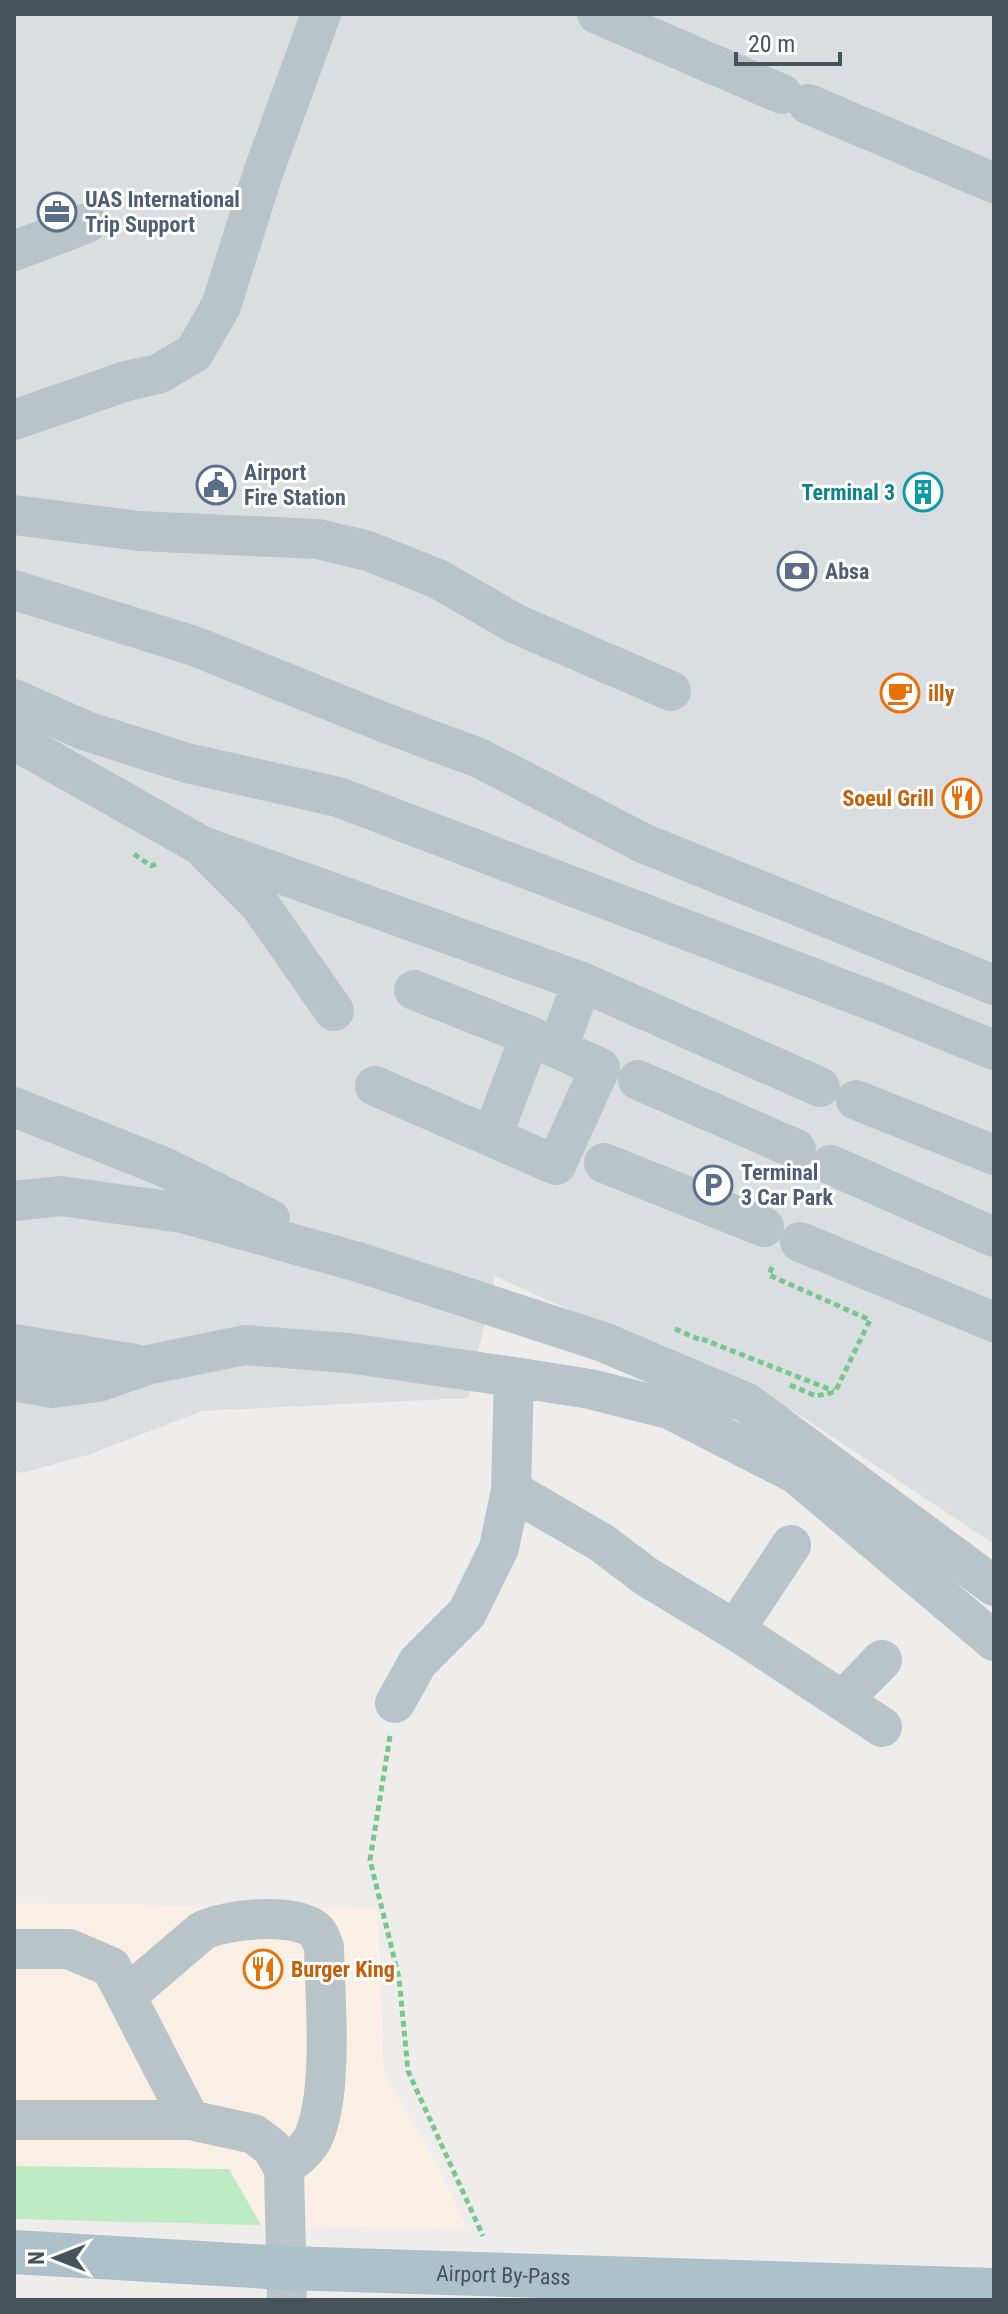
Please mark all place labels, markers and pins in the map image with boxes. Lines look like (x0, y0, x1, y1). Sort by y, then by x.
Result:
place label: UAS International Trip Support (85, 187, 240, 237)
office icon: UAS International Trip Support (36, 191, 78, 233)
place label: Airport Fire Station (244, 460, 346, 510)
public building icon: Airport Fire Station (195, 464, 237, 506)
building icon: Terminal 3 (902, 471, 944, 513)
place label: Terminal 3 (801, 480, 895, 505)
bank icon: Absa (776, 550, 818, 592)
place label: Absa (825, 559, 869, 584)
cafe icon: illy (879, 672, 921, 714)
place label: illy (928, 681, 955, 706)
restaurant icon: Soeul Grill (941, 777, 983, 819)
place label: Soeul Grill (842, 786, 934, 811)
place label: Terminal 3 Car Park (741, 1160, 833, 1210)
parking icon: Terminal 3 Car Park (692, 1164, 734, 1206)
restaurant icon: Burger King (242, 1948, 284, 1990)
place label: Burger King (291, 1957, 395, 1982)

